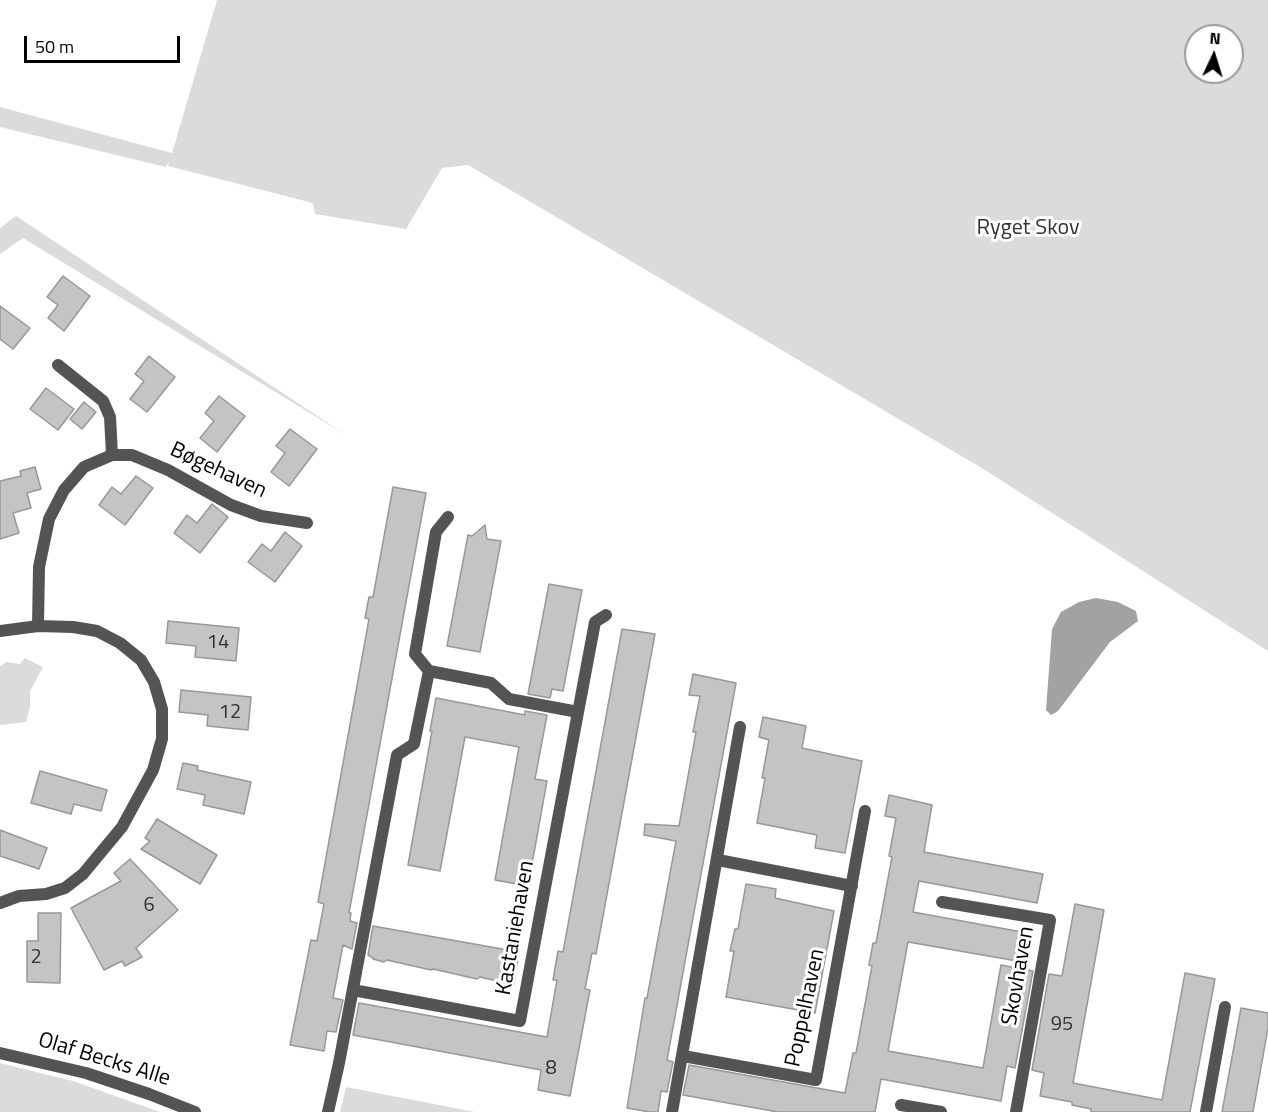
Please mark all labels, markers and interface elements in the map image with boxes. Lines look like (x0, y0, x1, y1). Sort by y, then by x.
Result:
scale bar (27, 24, 183, 62)
north arrow (1184, 24, 1244, 84)
text: N (1209, 26, 1221, 50)
text: 50 m (35, 33, 74, 60)
park label: Ryget Skov (976, 216, 1080, 242)
street label: Bøgehaven (165, 437, 271, 505)
house number: 14 (207, 631, 229, 655)
house number: 12 (219, 701, 241, 725)
street label: Kastaniehaven (491, 859, 541, 997)
house number: 6 (143, 894, 155, 918)
street label: Skovhaven (997, 924, 1041, 1028)
house number: 2 (30, 946, 42, 970)
street label: Poppelhaven (781, 947, 831, 1069)
house number: 95 (1051, 1013, 1073, 1037)
street label: Olaf Becks Alle (35, 1027, 173, 1093)
house number: 8 (545, 1057, 557, 1081)

